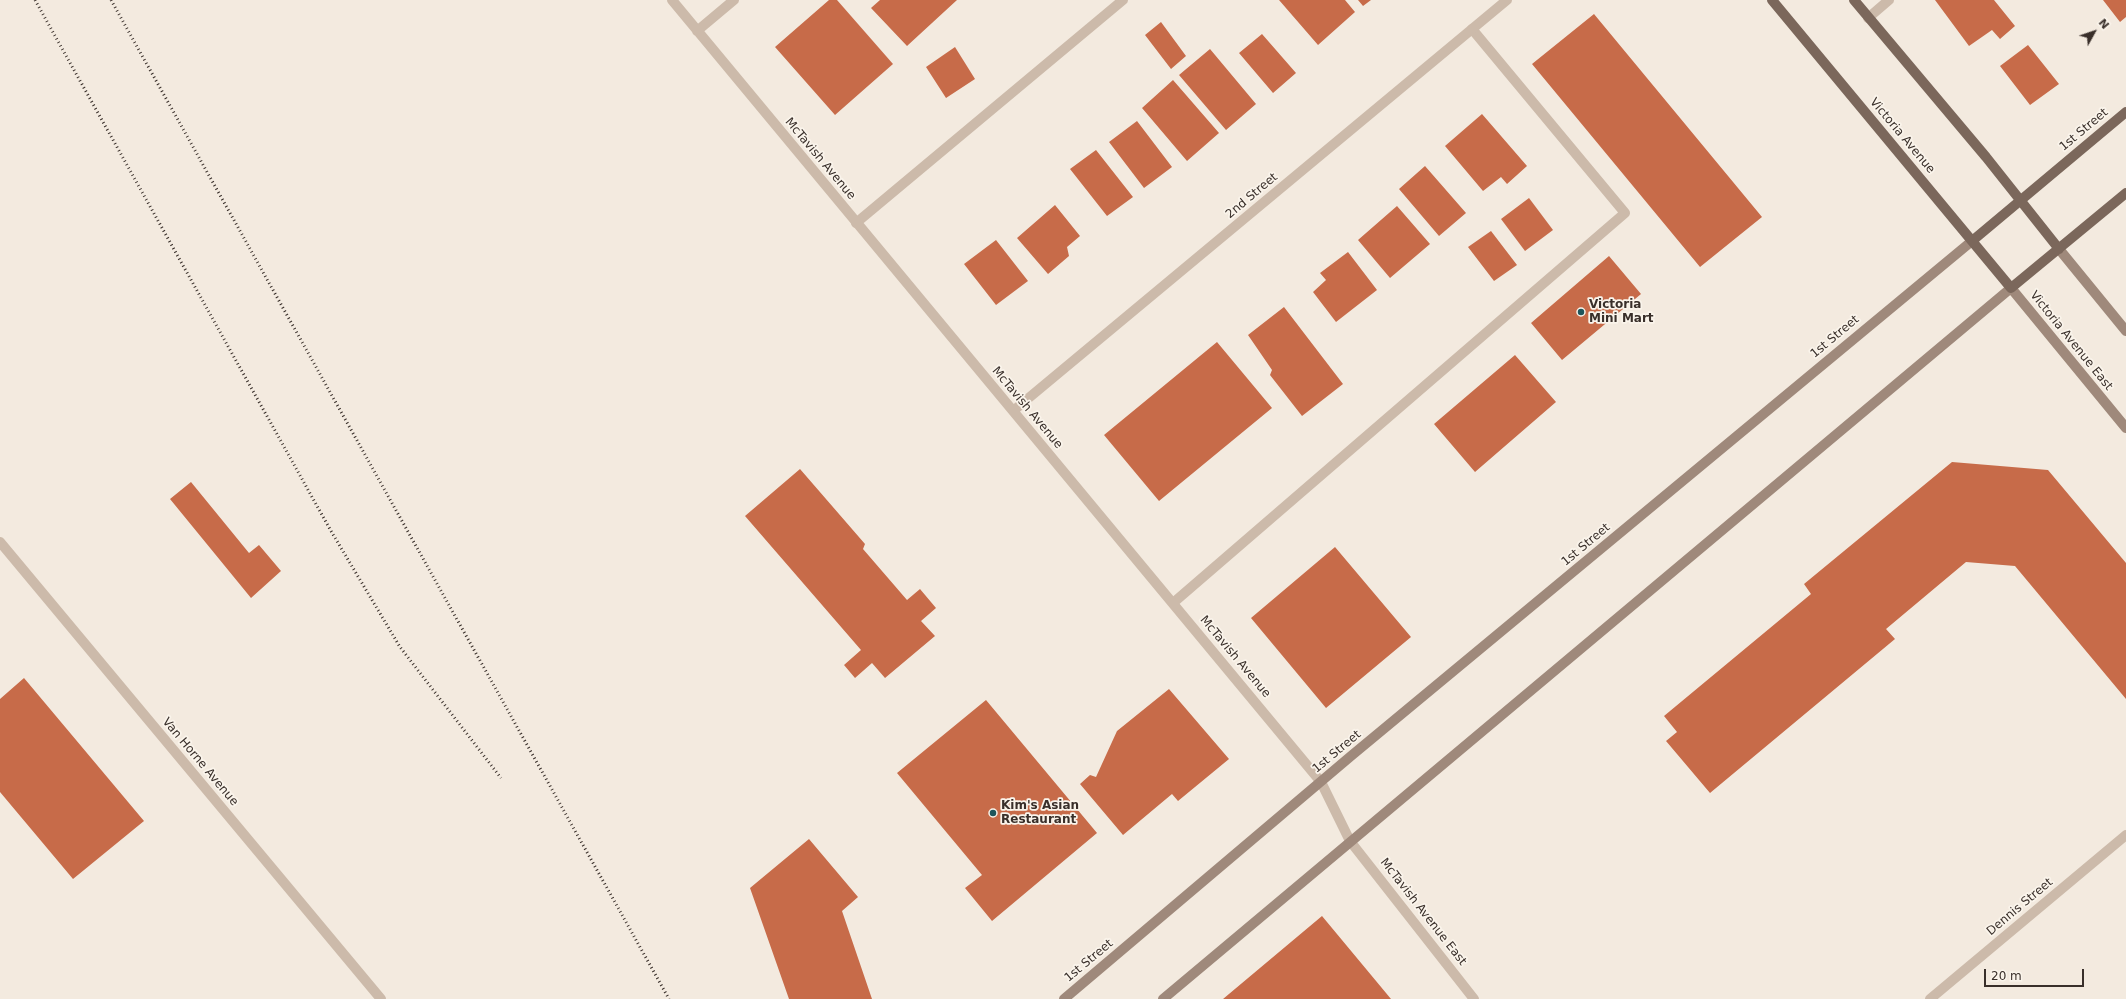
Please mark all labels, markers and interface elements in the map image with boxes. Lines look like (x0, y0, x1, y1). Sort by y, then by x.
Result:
north arrow (2074, 12, 2114, 52)
text: N (2096, 16, 2112, 32)
street label: Victoria Avenue (1866, 95, 1938, 177)
street label: 1st Street (2057, 106, 2111, 154)
street label: McTavish Avenue (782, 115, 858, 203)
street label: 2nd Street (1223, 170, 1281, 222)
street label: Victoria Avenue East (2026, 288, 2116, 394)
place label: Victoria Mini Mart (1589, 298, 1654, 326)
marker: Victoria Mini Mart (1576, 307, 1586, 317)
street label: 1st Street (1808, 313, 1862, 361)
street label: McTavish Avenue (989, 364, 1065, 452)
street label: 1st Street (1559, 521, 1613, 569)
street label: McTavish Avenue (1197, 613, 1273, 701)
street label: Van Horne Avenue (159, 715, 241, 809)
street label: 1st Street (1310, 728, 1364, 776)
place label: Kim's Asian Restaurant (1001, 799, 1079, 827)
marker: Kim's Asian Restaurant (988, 808, 998, 818)
street label: McTavish Avenue East (1377, 856, 1469, 968)
street label: Dennis Street (1984, 875, 2056, 939)
street label: 1st Street (1062, 937, 1116, 985)
scale bar (1986, 961, 2086, 987)
text: 20 m (1991, 969, 2022, 983)

